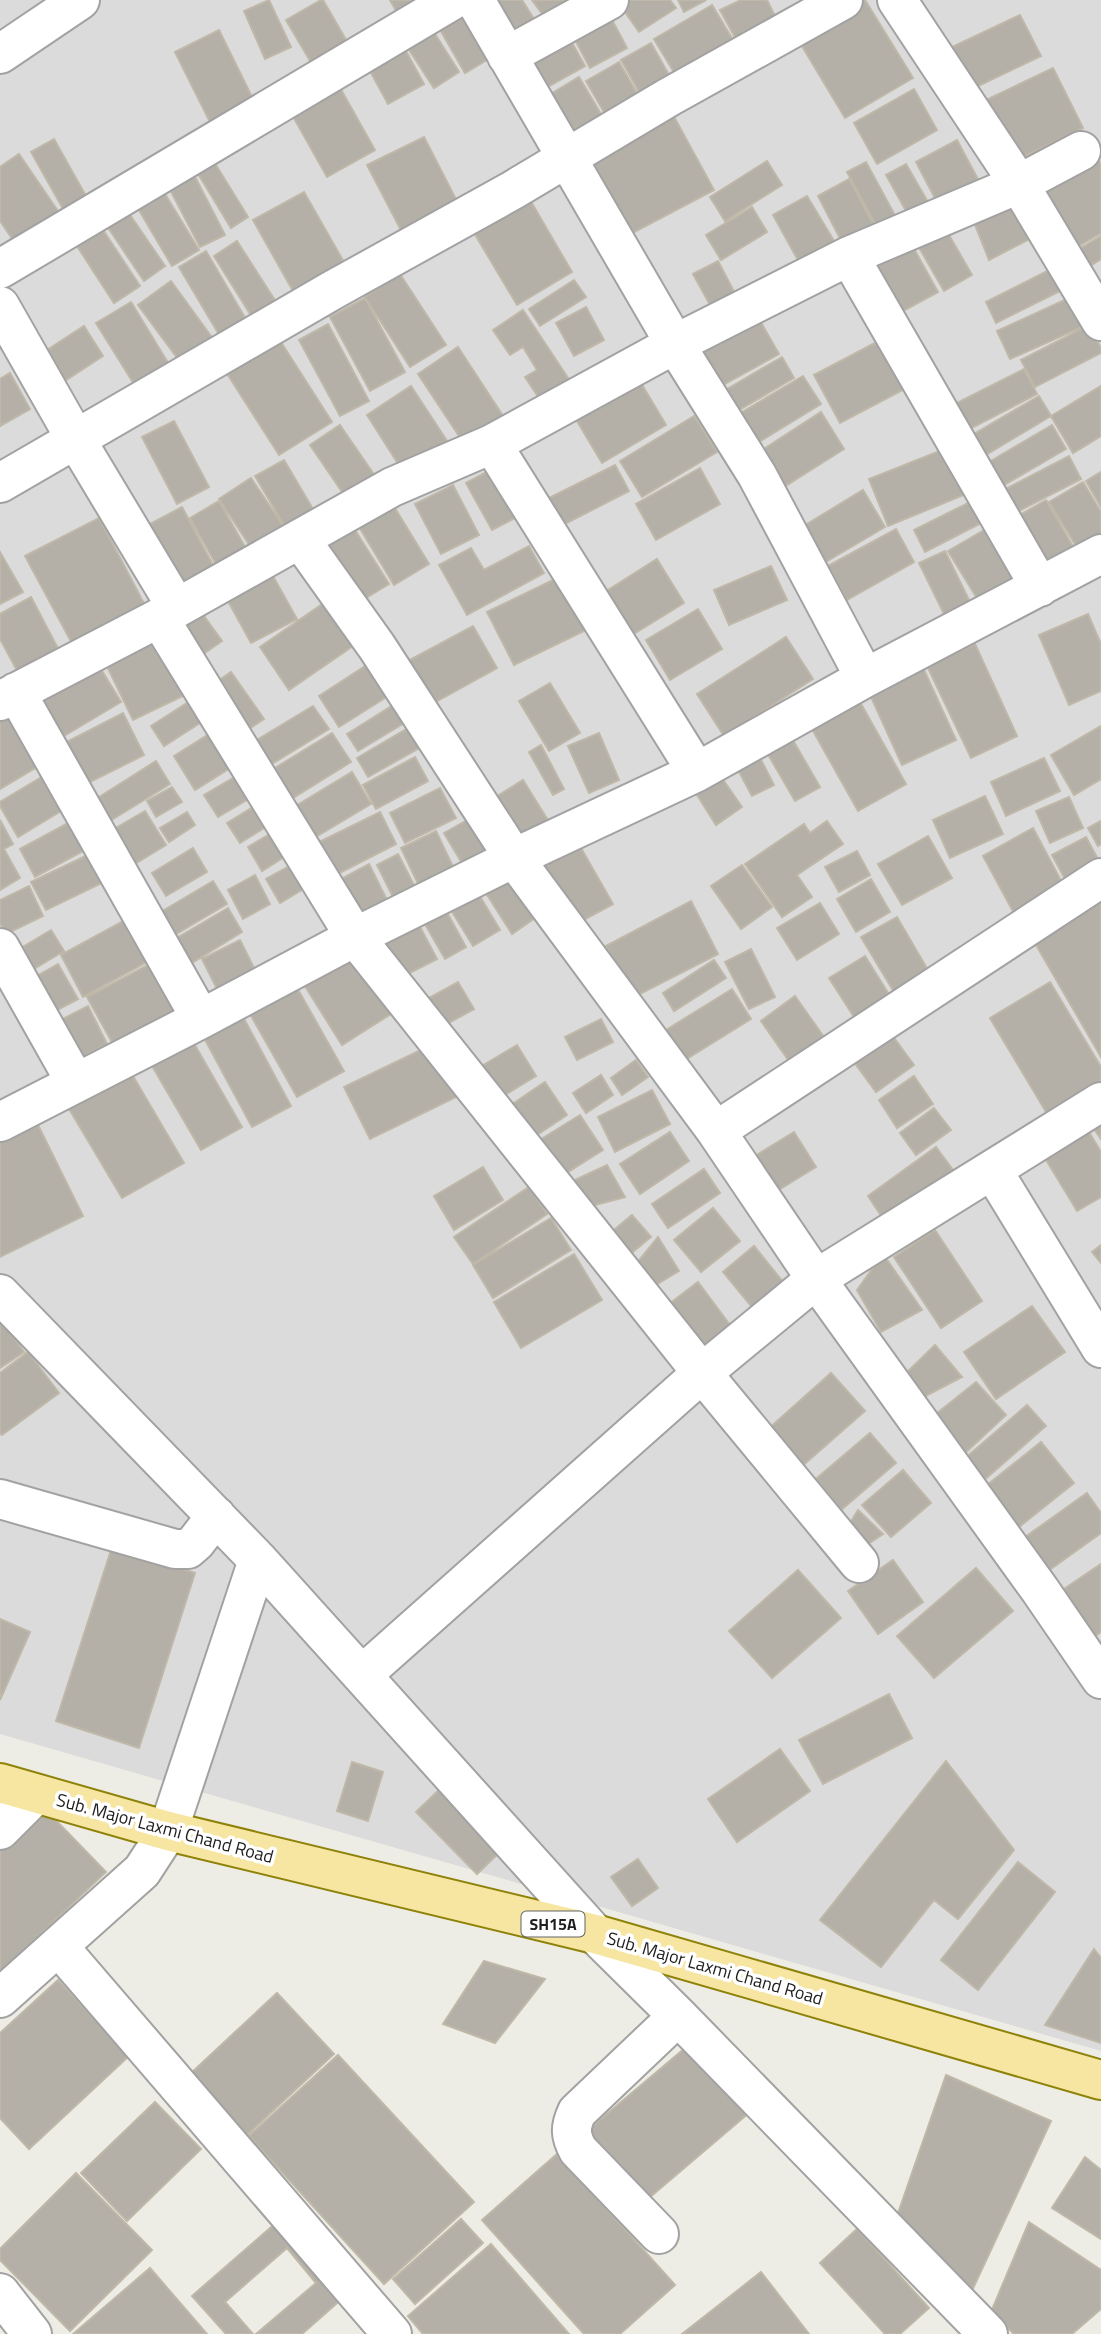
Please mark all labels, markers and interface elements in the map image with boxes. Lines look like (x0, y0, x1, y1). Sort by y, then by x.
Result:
street label: Sub. Major Laxmi Chand Road (53, 1786, 277, 1870)
road number: SH15A (522, 1912, 584, 1936)
street label: Sub. Major Laxmi Chand Road (604, 1924, 826, 2012)

